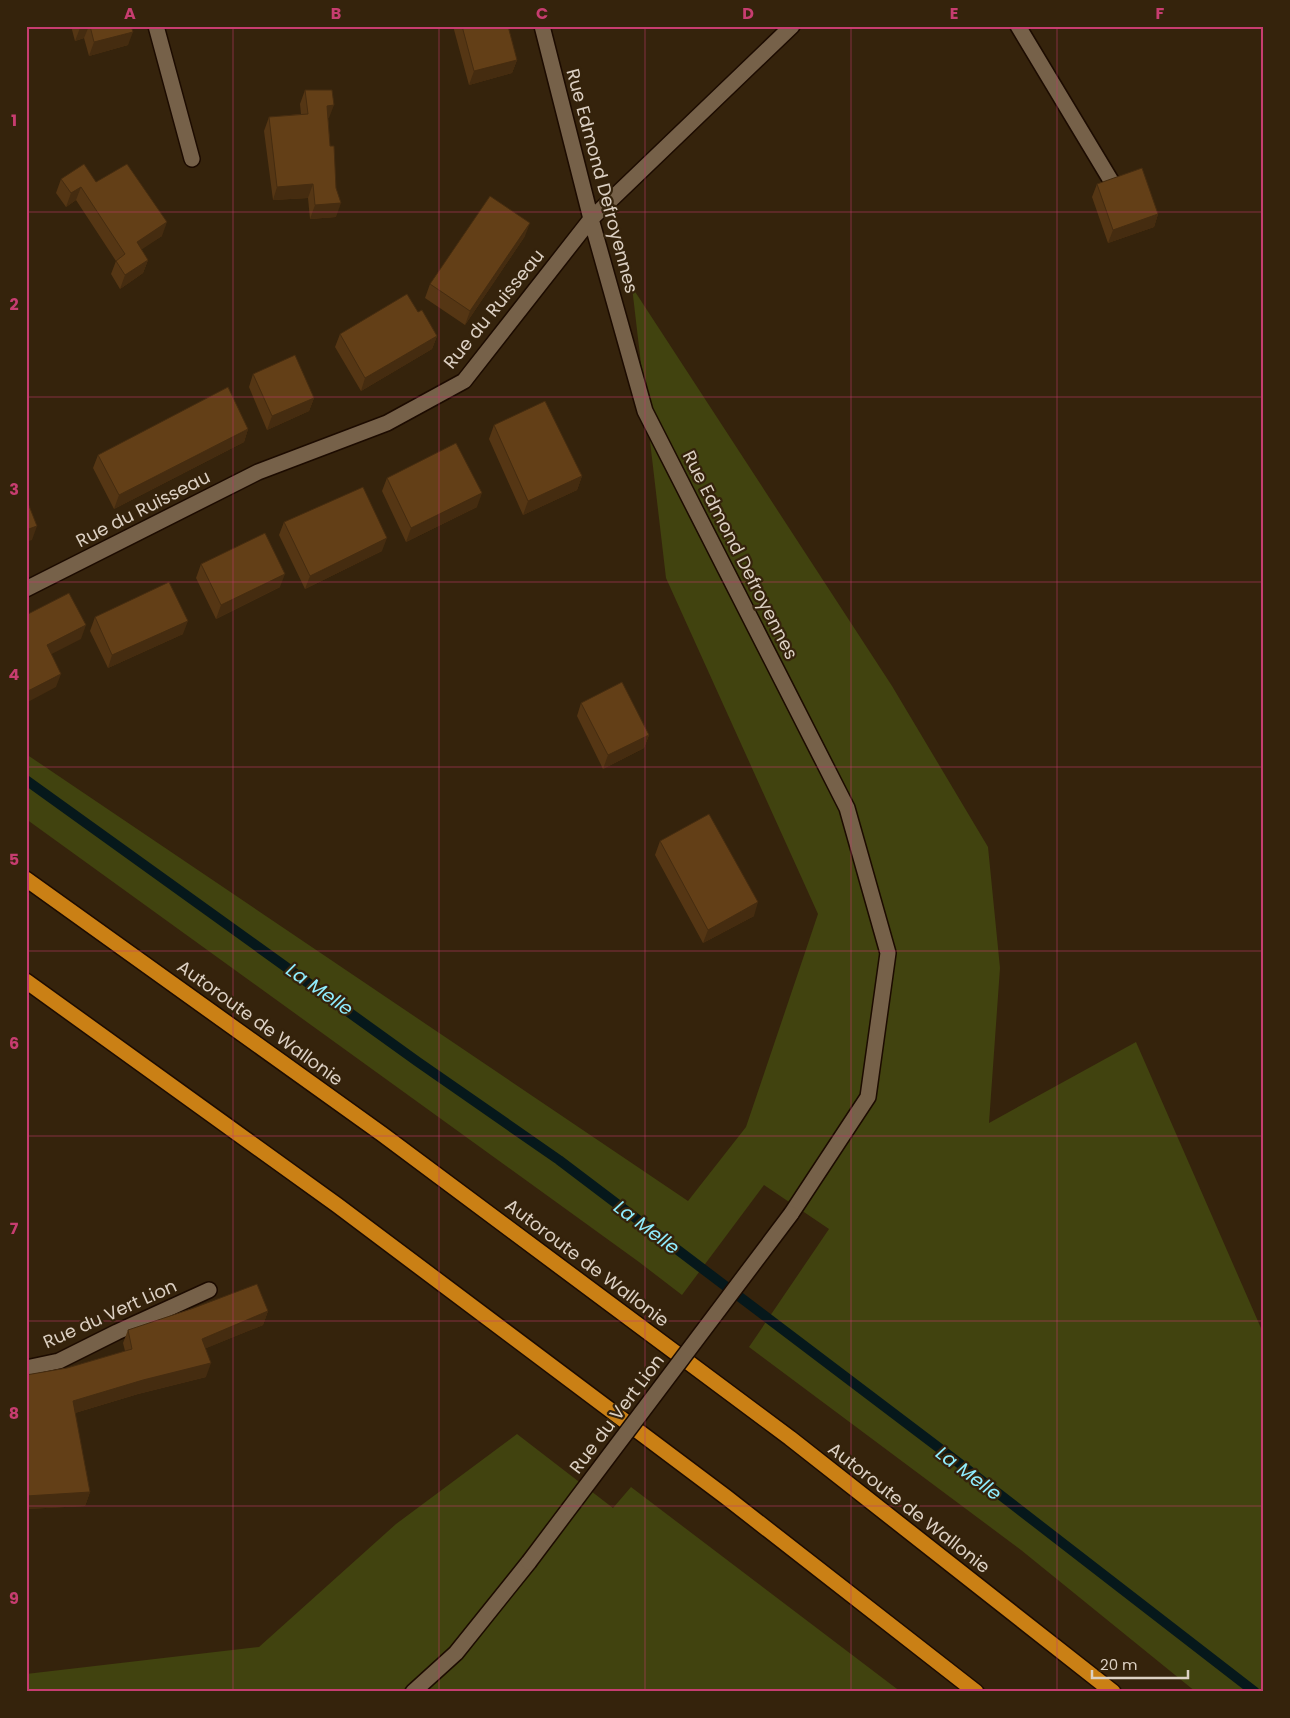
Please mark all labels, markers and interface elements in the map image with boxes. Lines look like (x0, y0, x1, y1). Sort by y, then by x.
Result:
text: A (124, 2, 136, 25)
text: B (331, 2, 341, 25)
text: C (536, 2, 548, 25)
text: D (742, 2, 754, 25)
text: E (950, 2, 958, 25)
text: F (1156, 2, 1165, 25)
street label: Rue Edmond Defroyennes (560, 66, 644, 296)
text: 1 (11, 109, 17, 132)
street label: Rue du Ruisseau (437, 244, 550, 374)
text: 2 (9, 293, 19, 316)
street label: Rue Edmond Defroyennes (677, 446, 804, 664)
street label: Rue du Ruisseau (71, 464, 214, 553)
text: 3 (9, 478, 19, 501)
text: 4 (9, 663, 20, 686)
text: 5 (9, 848, 19, 871)
street label: Autoroute de Wallonie (172, 954, 348, 1091)
water label: La Melle (281, 957, 359, 1022)
text: 6 (9, 1032, 19, 1055)
street label: Autoroute de Wallonie (500, 1193, 674, 1333)
water label: La Melle (608, 1194, 685, 1261)
text: 7 (10, 1217, 19, 1240)
street label: Rue du Vert Lion (39, 1273, 180, 1354)
street label: Rue du Vert Lion (563, 1349, 670, 1479)
text: 8 (9, 1402, 19, 1425)
street label: Autoroute de Wallonie (823, 1436, 996, 1579)
water label: La Melle (930, 1440, 1007, 1507)
text: 9 (9, 1587, 19, 1610)
scale bar (1092, 1648, 1189, 1680)
text: 20 m (1100, 1654, 1138, 1675)

